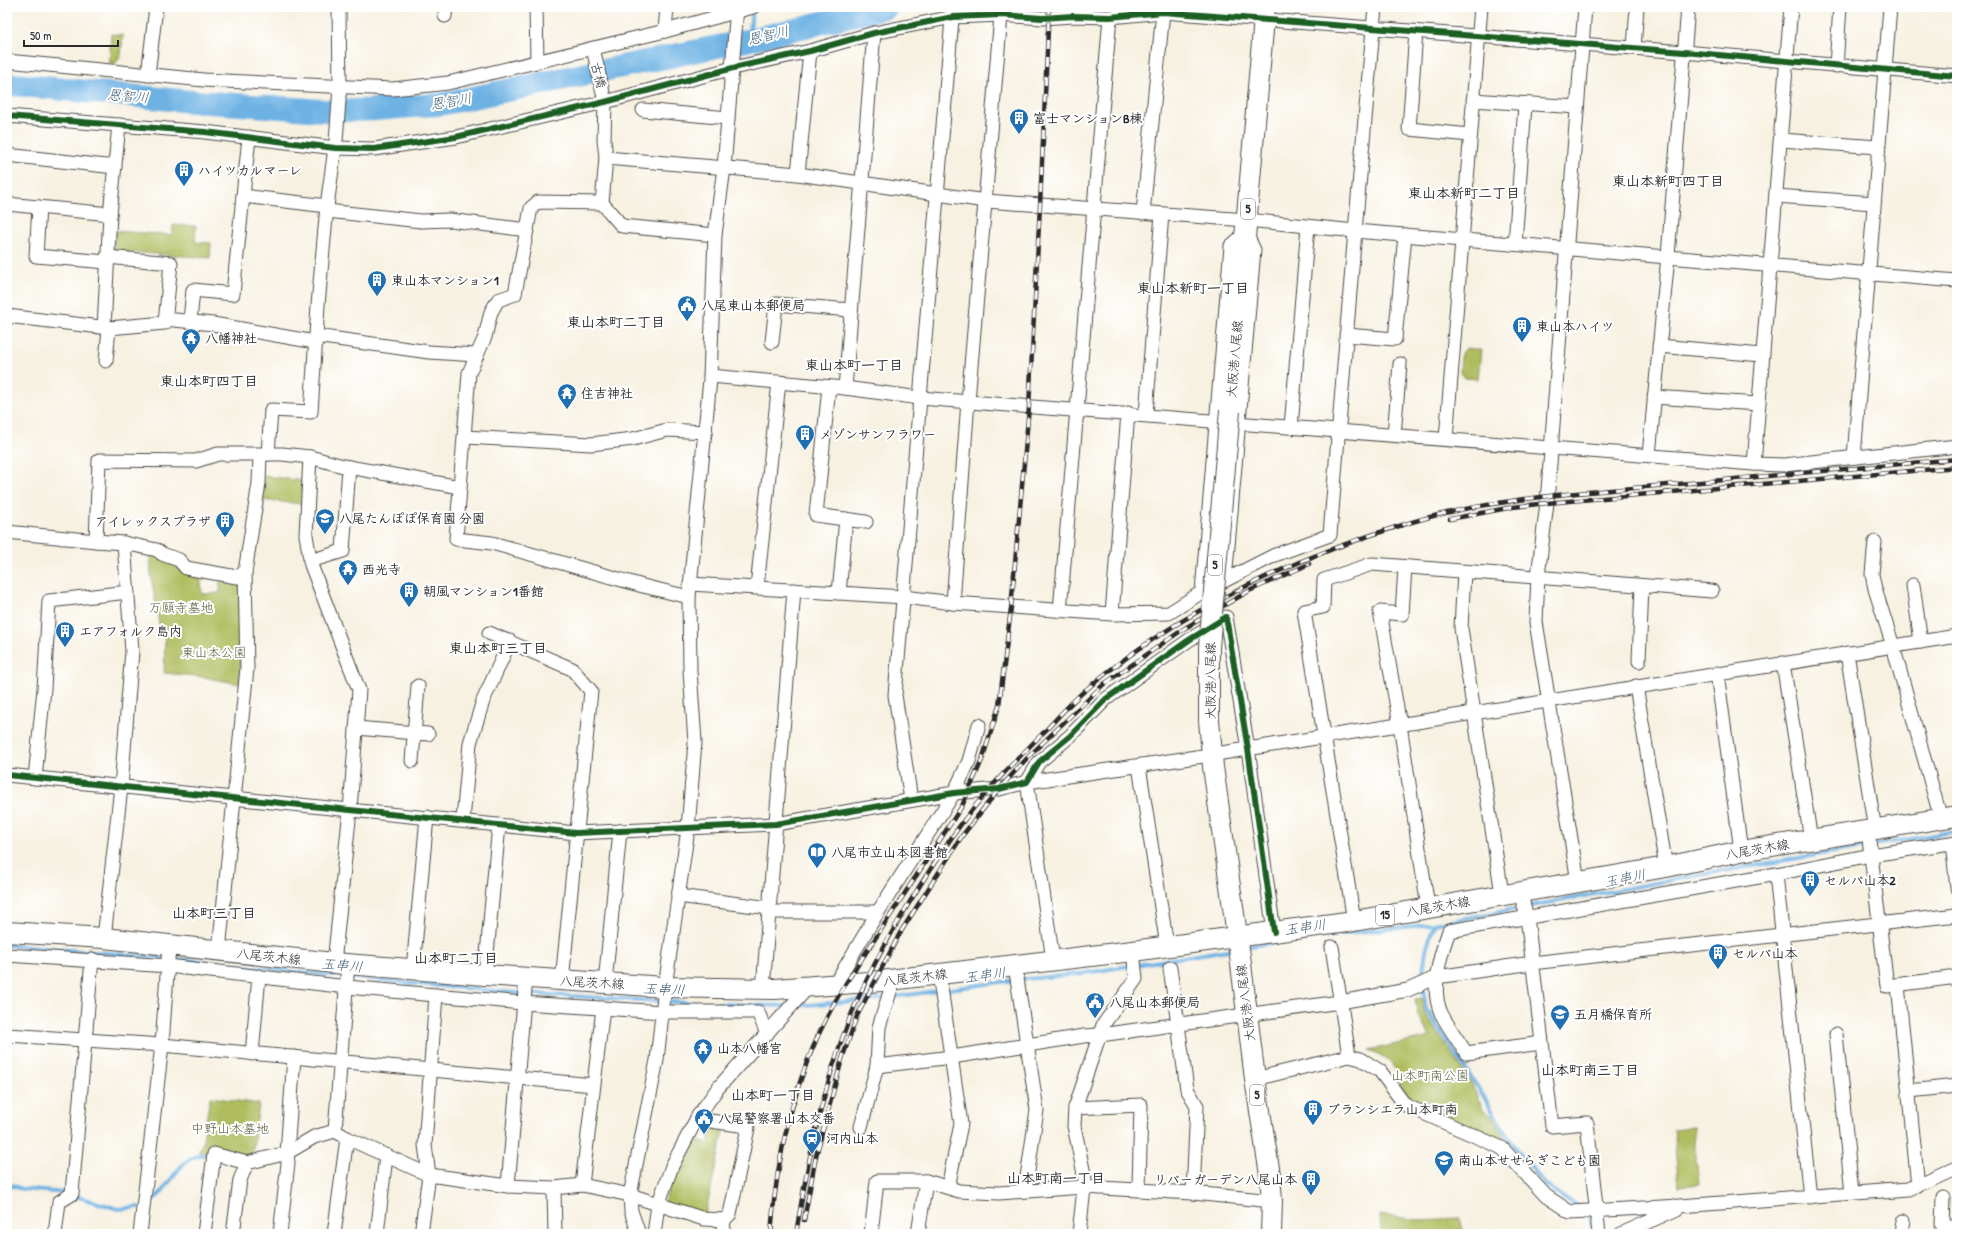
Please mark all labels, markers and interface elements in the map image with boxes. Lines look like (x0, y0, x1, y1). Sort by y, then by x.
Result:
water label: 恩智川 (745, 21, 790, 48)
scale bar (24, 22, 118, 48)
text: 50 m (30, 27, 51, 44)
street label: 古橋 (587, 60, 611, 90)
water label: 恩智川 (106, 84, 150, 107)
water label: 恩智川 (429, 88, 473, 114)
building icon: 富士マンションB棟 (1008, 107, 1030, 135)
place label: 富士マンションB棟 (1033, 109, 1143, 127)
building icon: ハイツカルマーレ (173, 159, 195, 187)
place label: ハイツカルマーレ (198, 161, 302, 179)
district label: 東山本新町四丁目 (1612, 171, 1724, 190)
district label: 東山本新町二丁目 (1408, 183, 1520, 202)
road number: 5 (1241, 199, 1255, 219)
building icon: 東山本マンション1 (366, 269, 388, 297)
place label: 東山本マンション1 (391, 271, 499, 289)
district label: 東山本新町一丁目 (1137, 278, 1249, 297)
public building icon: 八尾東山本郵便局 (676, 294, 698, 322)
place label: 八尾東山本郵便局 (701, 296, 805, 314)
district label: 東山本町二丁目 (567, 312, 665, 331)
building icon: 東山本ハイツ (1511, 315, 1533, 343)
place label: 東山本ハイツ (1536, 317, 1614, 335)
street label: 大阪港八尾線 (1222, 318, 1246, 399)
temple icon: 八幡神社 (180, 327, 202, 355)
place label: 八幡神社 (205, 329, 257, 347)
district label: 東山本町一丁目 (805, 355, 903, 374)
district label: 東山本町四丁目 (160, 371, 258, 390)
temple icon: 住吉神社 (556, 382, 578, 410)
place label: 住吉神社 (581, 384, 633, 402)
building icon: メゾンサンフラワー (794, 423, 816, 451)
place label: メゾンサンフラワー (819, 425, 936, 443)
school or university icon: 八尾たんぽぽ保育園 分園 (314, 507, 336, 535)
place label: 八尾たんぽぽ保育園 分園 (339, 509, 485, 527)
building icon: アイレックスプラザ (214, 510, 236, 538)
place label: アイレックスプラザ (95, 512, 211, 530)
road number: 5 (1208, 555, 1222, 575)
temple icon: 西光寺 (337, 558, 359, 586)
place label: 西光寺 (362, 560, 401, 578)
building icon: 朝風マンション1番館 (398, 580, 420, 608)
place label: 朝風マンション1番館 (423, 582, 544, 600)
park label: 万願寺墓地 (148, 598, 214, 616)
building icon: エアフォルク島内 (54, 620, 76, 648)
place label: エアフォルク島内 (79, 622, 182, 640)
district label: 東山本町三丁目 (449, 638, 547, 657)
street label: 大阪港八尾線 (1201, 641, 1219, 720)
park label: 東山本公園 (181, 643, 247, 661)
street label: 八尾茨木線 (1723, 834, 1792, 864)
library icon: 八尾市立山本図書館 (806, 841, 828, 869)
place label: 八尾市立山本図書館 (831, 843, 948, 861)
water label: 玉串川 (1602, 864, 1647, 891)
building icon: セルバ山本2 (1799, 869, 1821, 897)
place label: セルバ山本2 (1824, 871, 1897, 889)
street label: 八尾茨木線 (1404, 891, 1473, 921)
district label: 山本町三丁目 (172, 903, 256, 922)
road number: 15 (1376, 905, 1394, 925)
water label: 玉串川 (1283, 914, 1327, 939)
building icon: セルバ山本 (1707, 942, 1729, 970)
street label: 八尾茨木線 (236, 944, 303, 968)
place label: セルバ山本 (1732, 944, 1799, 962)
district label: 山本町二丁目 (414, 948, 498, 967)
water label: 玉串川 (320, 953, 364, 976)
street label: 大阪港八尾線 (1231, 962, 1259, 1043)
water label: 玉串川 (963, 963, 1007, 986)
street label: 八尾茨木線 (882, 964, 949, 990)
street label: 八尾茨木線 (559, 971, 626, 993)
water label: 玉串川 (643, 978, 685, 999)
public building icon: 八尾山本郵便局 (1084, 991, 1106, 1019)
place label: 八尾山本郵便局 (1109, 993, 1200, 1011)
school or university icon: 五月橋保育所 (1549, 1003, 1571, 1031)
place label: 五月橋保育所 (1574, 1005, 1652, 1023)
temple icon: 山本八幡宮 (692, 1037, 714, 1065)
place label: 山本八幡宮 (717, 1039, 782, 1057)
district label: 山本町南三丁目 (1541, 1060, 1639, 1079)
park label: 山本町南公園 (1391, 1066, 1469, 1084)
district label: 山本町一丁目 (731, 1085, 815, 1104)
road number: 5 (1250, 1085, 1264, 1105)
building icon: ブランシエラ山本町南 (1302, 1098, 1324, 1126)
place label: ブランシエラ山本町南 (1327, 1100, 1458, 1118)
public building icon: 八尾警察署山本交番 (693, 1107, 715, 1135)
place label: 八尾警察署山本交番 (718, 1109, 835, 1127)
park label: 中野山本墓地 (191, 1119, 269, 1137)
station icon: 河内山本 (801, 1127, 823, 1155)
place label: 河内山本 (826, 1129, 879, 1147)
school or university icon: 南山本せせらぎこども園 (1433, 1149, 1455, 1177)
place label: 南山本せせらぎこども園 (1458, 1151, 1601, 1169)
district label: 山本町南一丁目 (1007, 1168, 1105, 1187)
building icon: リバーガーデン八尾山本 (1300, 1168, 1322, 1196)
place label: リバーガーデン八尾山本 (1154, 1170, 1298, 1188)

